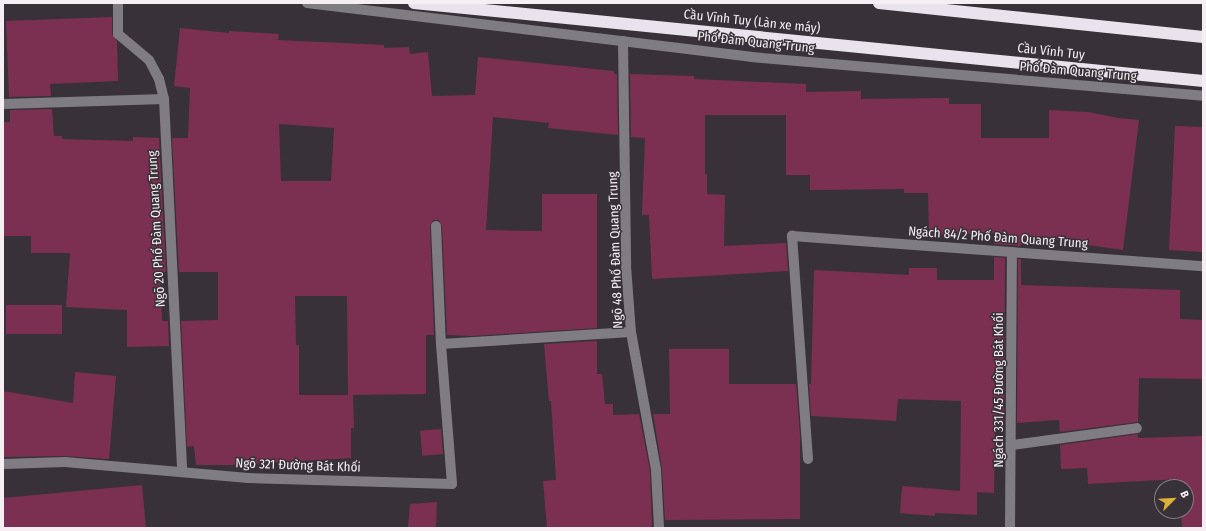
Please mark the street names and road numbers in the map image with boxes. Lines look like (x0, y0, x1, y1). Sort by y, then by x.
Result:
street label: Cầu Vĩnh Tuy (Làn xe máy) (683, 7, 821, 37)
street label: Phố Đàm Quang Trung (697, 29, 815, 57)
street label: Cầu Vĩnh Tuy (1017, 41, 1085, 63)
street label: Phố Đàm Quang Trung (1019, 59, 1137, 85)
street label: Ngõ 20 Phố Đàm Quang Trung (145, 150, 169, 308)
street label: Ngõ 48 Phố Đàm Quang Trung (605, 171, 627, 329)
street label: Ngách 84/2 Phố Đàm Quang Trung (908, 224, 1088, 252)
street label: Ngách 331/45 Đường Bát Khối (991, 312, 1007, 468)
street label: Ngõ 321 Đường Bát Khối (235, 456, 361, 476)

